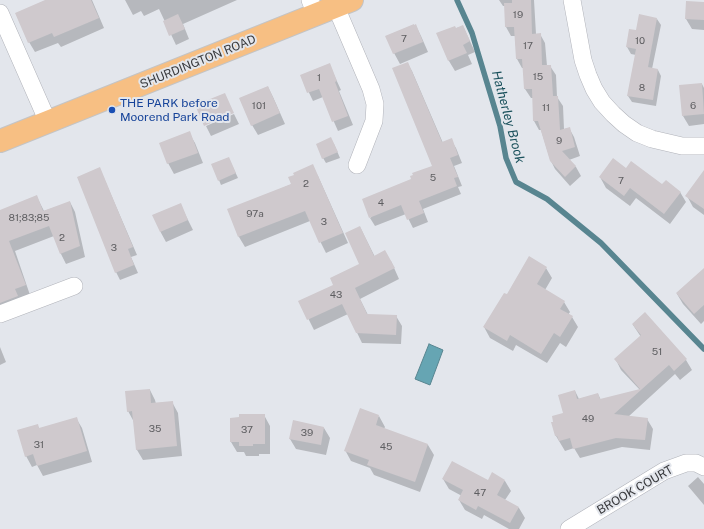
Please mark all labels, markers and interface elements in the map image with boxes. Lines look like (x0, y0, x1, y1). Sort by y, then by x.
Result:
house number: 19 (513, 9, 523, 21)
street label: SHURDINGTON ROAD (138, 32, 258, 92)
house number: 7 (401, 33, 407, 45)
house number: 10 (635, 35, 645, 47)
house number: 17 (523, 40, 533, 52)
water label: Hatherley Brook (488, 69, 528, 165)
house number: 15 (533, 71, 543, 83)
house number: 1 (317, 72, 321, 84)
house number: 8 (639, 82, 645, 94)
place label: THE PARK before Moorend Park Road (120, 96, 229, 124)
house number: 101 (252, 100, 266, 112)
house number: 6 (690, 100, 696, 112)
house number: 11 (542, 102, 550, 114)
marker: THE PARK before Moorend Park Road (107, 105, 117, 115)
house number: 9 (556, 135, 562, 147)
house number: 5 (430, 172, 436, 184)
house number: 7 (618, 175, 624, 187)
house number: 2 (303, 178, 309, 190)
house number: 4 (378, 197, 384, 209)
house number: 97a (246, 208, 264, 220)
house number: 81;83;85 (9, 212, 49, 224)
house number: 3 (321, 216, 327, 228)
house number: 2 (59, 232, 65, 244)
house number: 3 (111, 242, 117, 254)
house number: 43 (330, 289, 342, 301)
house number: 51 (652, 346, 662, 358)
house number: 49 (582, 413, 594, 425)
house number: 35 (149, 423, 161, 435)
house number: 37 (241, 424, 253, 436)
house number: 39 (301, 427, 313, 439)
house number: 31 (34, 439, 44, 451)
house number: 45 (380, 441, 392, 453)
street label: BROOK COURT (594, 462, 676, 518)
house number: 47 (474, 487, 486, 499)

